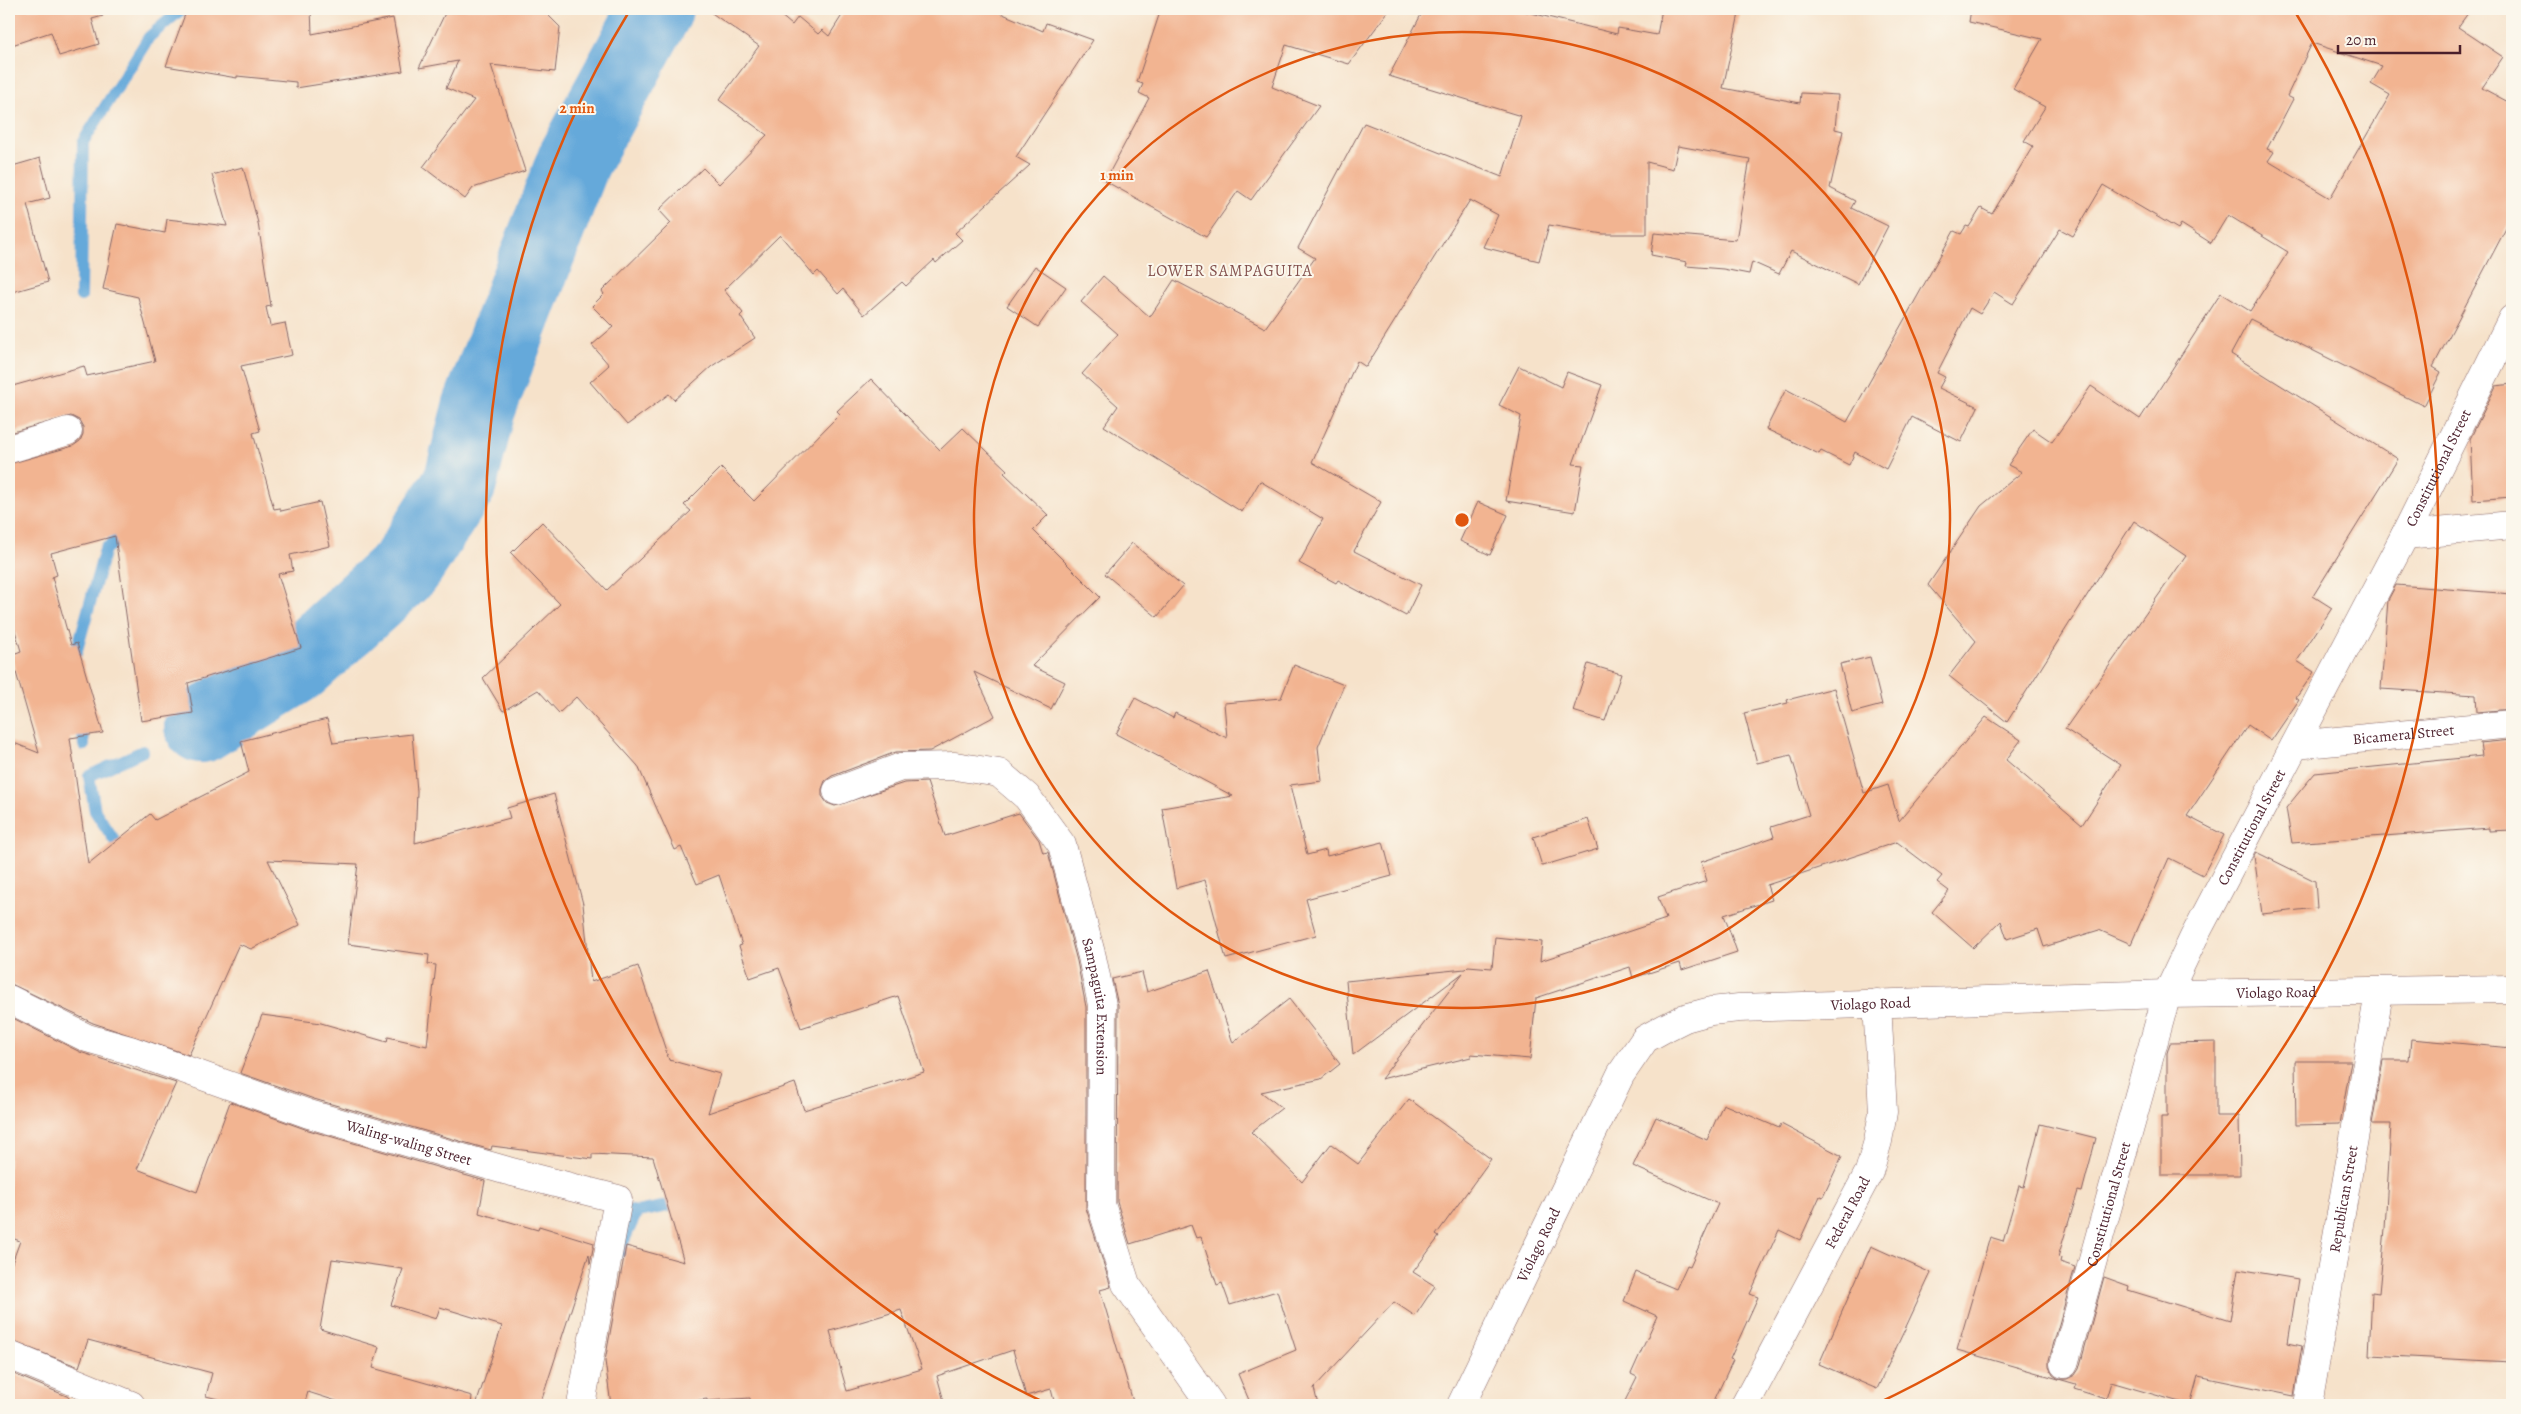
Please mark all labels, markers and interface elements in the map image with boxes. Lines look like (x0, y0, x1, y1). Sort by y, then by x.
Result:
scale bar (2338, 22, 2461, 54)
text: 20 m (2346, 30, 2377, 50)
text: 2 min (559, 98, 595, 118)
text: 1 min (1100, 165, 1134, 185)
district label: LOWER SAMPAGUITA (1147, 260, 1313, 282)
street label: Constitutional Street (2401, 406, 2476, 530)
centre of rings (1453, 511, 1471, 529)
street label: Bicameral Street (2352, 720, 2455, 749)
street label: Constitutional Street (2213, 766, 2290, 889)
street label: Sampaguita Extension (1077, 936, 1112, 1075)
street label: Violago Road (2235, 982, 2318, 1003)
street label: Violago Road (1829, 992, 1912, 1015)
street label: Waling-waling Street (343, 1115, 474, 1170)
street label: Constitutional Street (2082, 1139, 2135, 1269)
street label: Republican Street (2324, 1144, 2363, 1254)
street label: Federal Road (1820, 1172, 1875, 1252)
street label: Violago Road (1512, 1203, 1565, 1286)

